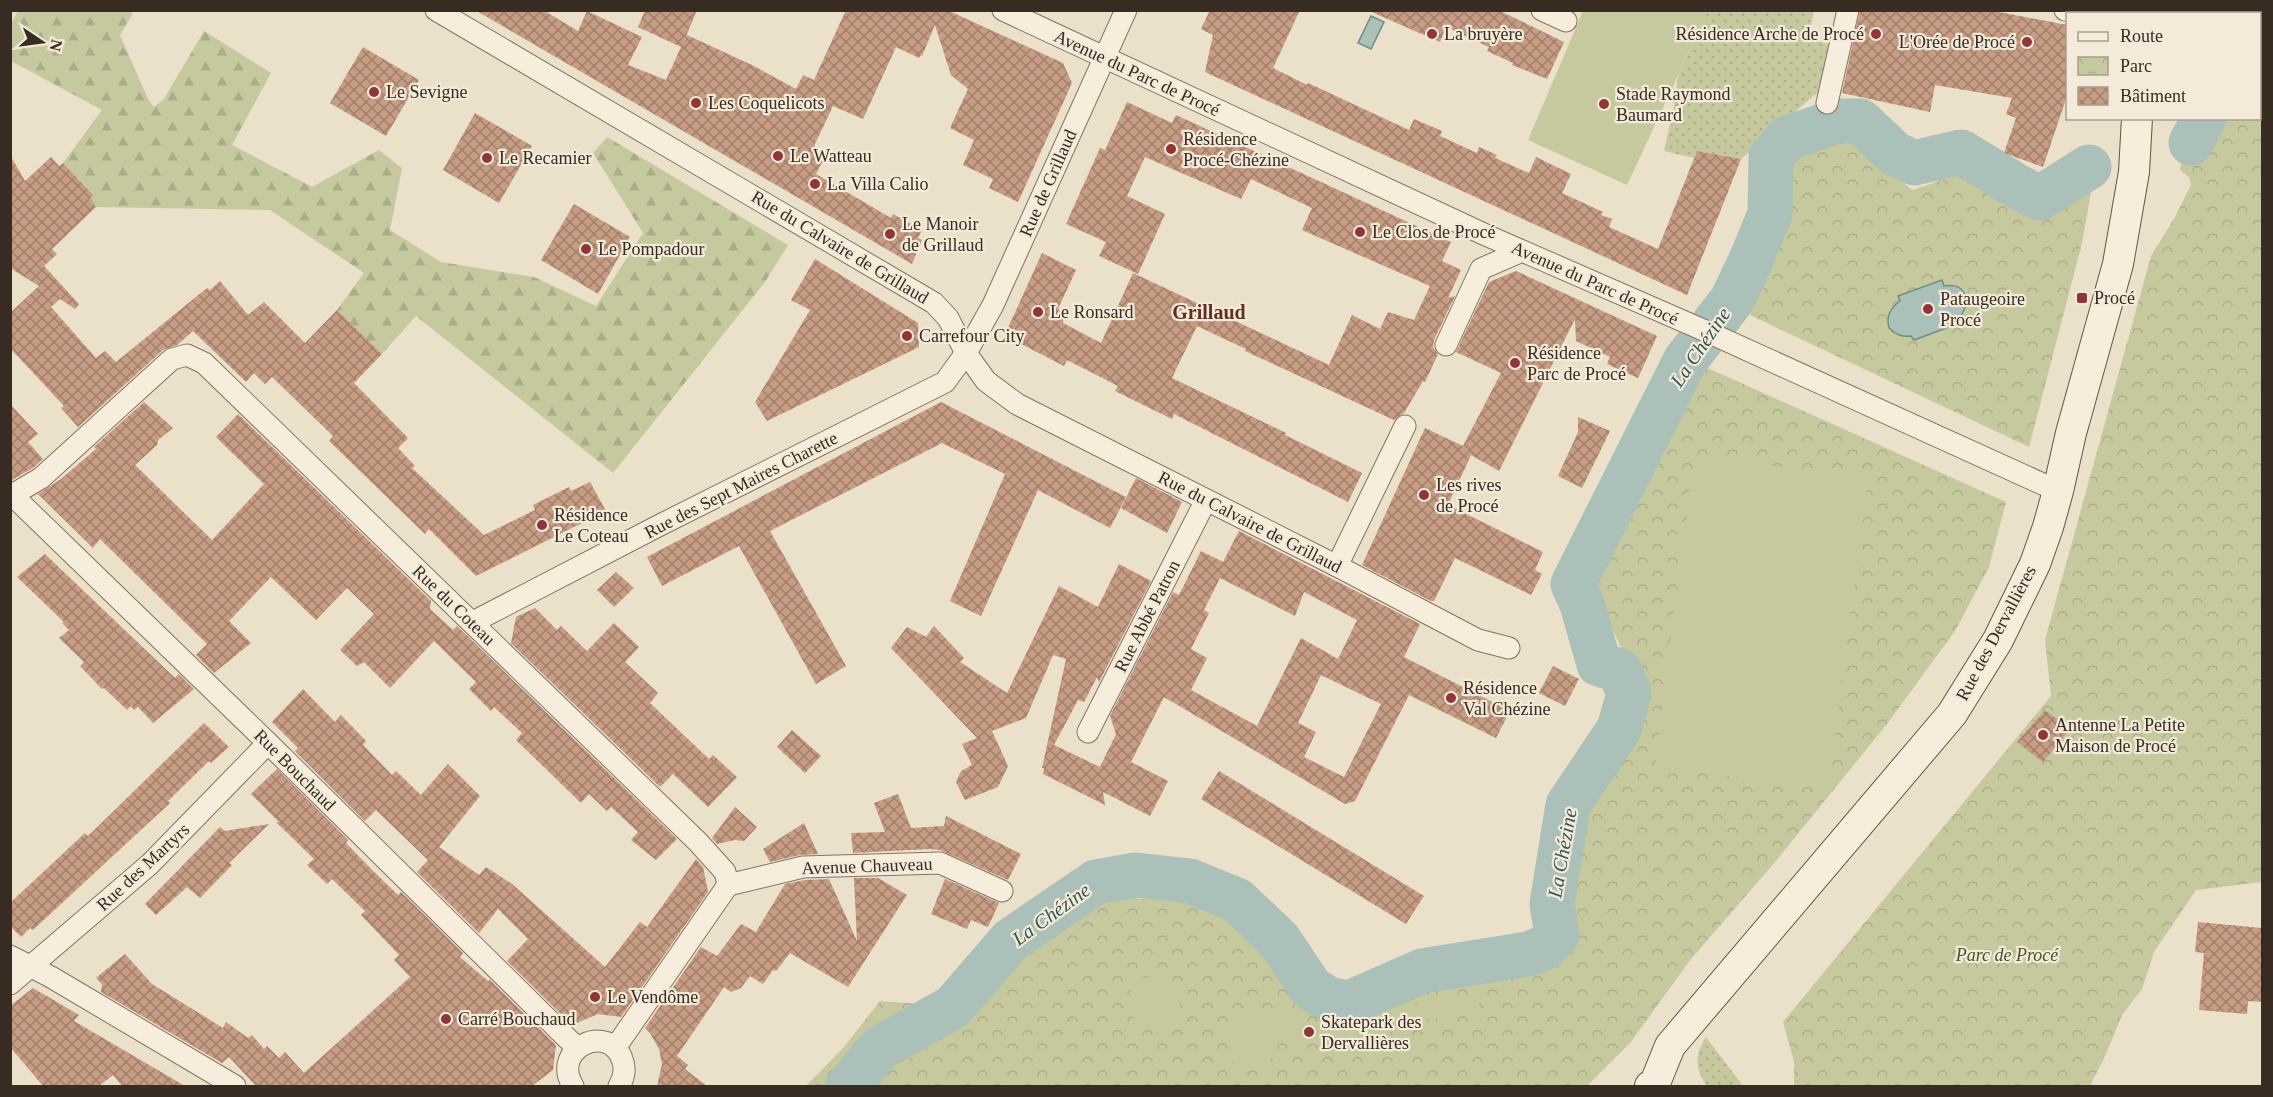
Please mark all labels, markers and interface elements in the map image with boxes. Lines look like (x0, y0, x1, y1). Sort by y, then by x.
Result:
north arrow (12, 12, 72, 72)
legend (2066, 12, 2261, 120)
place label: La bruyère (1444, 24, 1522, 44)
place label: Résidence Arche de Procé (1676, 24, 1864, 44)
street label: Avenue du Parc de Procé (1051, 26, 1223, 120)
text: Route (2120, 26, 2163, 46)
marker: La bruyère (1425, 27, 1439, 41)
marker: Résidence Arche de Procé (1869, 27, 1883, 41)
place label: L'Orée de Procé (1899, 32, 2015, 52)
marker: L'Orée de Procé (2020, 35, 2034, 49)
text: N (46, 38, 66, 53)
text: Parc (2120, 56, 2152, 76)
place label: Le Sevigne (386, 82, 467, 102)
place label: Stade Raymond Baumard (1616, 84, 1731, 125)
marker: Le Sevigne (367, 85, 381, 99)
text: Bâtiment (2120, 86, 2186, 106)
place label: Les Coquelicots (708, 93, 824, 113)
marker: Les Coquelicots (689, 96, 703, 110)
marker: Stade Raymond Baumard (1597, 97, 1611, 111)
street label: Rue de Grillaud (1015, 126, 1081, 240)
place label: Résidence Procé-Chézine (1183, 129, 1289, 170)
marker: Résidence Procé-Chézine (1164, 142, 1178, 156)
place label: Le Watteau (790, 146, 872, 166)
place label: Le Recamier (499, 148, 591, 168)
marker: Le Watteau (771, 149, 785, 163)
marker: Le Recamier (480, 151, 494, 165)
place label: La Villa Calio (827, 174, 929, 194)
marker: La Villa Calio (808, 177, 822, 191)
street label: Rue du Calvaire de Grillaud (748, 186, 932, 308)
place label: Le Manoir de Grillaud (902, 214, 983, 255)
place label: Le Clos de Procé (1372, 222, 1495, 242)
marker: Le Clos de Procé (1353, 225, 1367, 239)
marker: Le Manoir de Grillaud (883, 227, 897, 241)
street label: Avenue du Parc de Procé (1508, 237, 1682, 329)
place label: Le Pompadour (598, 239, 704, 259)
marker: Le Pompadour (579, 242, 593, 256)
place label: Procé (2094, 288, 2135, 308)
place label: Pataugeoire Procé (1940, 289, 2025, 330)
marker: Procé (2075, 291, 2089, 305)
district label: Grillaud (1172, 301, 1246, 323)
place label: Le Ronsard (1050, 302, 1133, 322)
marker: Pataugeoire Procé (1921, 302, 1935, 316)
water label: La Chézine (1665, 303, 1735, 392)
marker: Le Ronsard (1031, 305, 1045, 319)
place label: Carrefour City (919, 326, 1024, 346)
marker: Carrefour City (900, 329, 914, 343)
place label: Résidence Parc de Procé (1527, 343, 1626, 384)
marker: Résidence Parc de Procé (1508, 356, 1522, 370)
street label: Rue des Sept Maires Charette (641, 428, 841, 542)
street label: Rue du Calvaire de Grillaud (1155, 467, 1345, 577)
place label: Les rives de Procé (1436, 475, 1501, 516)
marker: Les rives de Procé (1417, 488, 1431, 502)
place label: Résidence Le Coteau (554, 505, 628, 546)
marker: Résidence Le Coteau (535, 518, 549, 532)
street label: Rue Abbé Patron (1110, 557, 1184, 675)
street label: Rue du Coteau (409, 561, 499, 649)
street label: Rue des Dervallières (1952, 562, 2040, 704)
place label: Résidence Val Chézine (1463, 678, 1550, 719)
marker: Résidence Val Chézine (1444, 691, 1458, 705)
place label: Antenne La Petite Maison de Procé (2055, 715, 2185, 756)
street label: Rue Bouchaud (250, 725, 340, 815)
marker: Antenne La Petite Maison de Procé (2036, 728, 2050, 742)
water label: La Chézine (1543, 806, 1581, 900)
street label: Rue des Martyrs (93, 819, 193, 915)
street label: Avenue Chauveau (801, 854, 933, 878)
water label: La Chézine (1007, 878, 1094, 950)
park label: Parc de Procé (1955, 945, 2059, 965)
place label: Le Vendôme (607, 987, 698, 1007)
marker: Le Vendôme (588, 990, 602, 1004)
place label: Carré Bouchaud (458, 1009, 575, 1029)
marker: Carré Bouchaud (439, 1012, 453, 1026)
place label: Skatepark des Dervallières (1321, 1012, 1421, 1053)
marker: Skatepark des Dervallières (1302, 1025, 1316, 1039)

